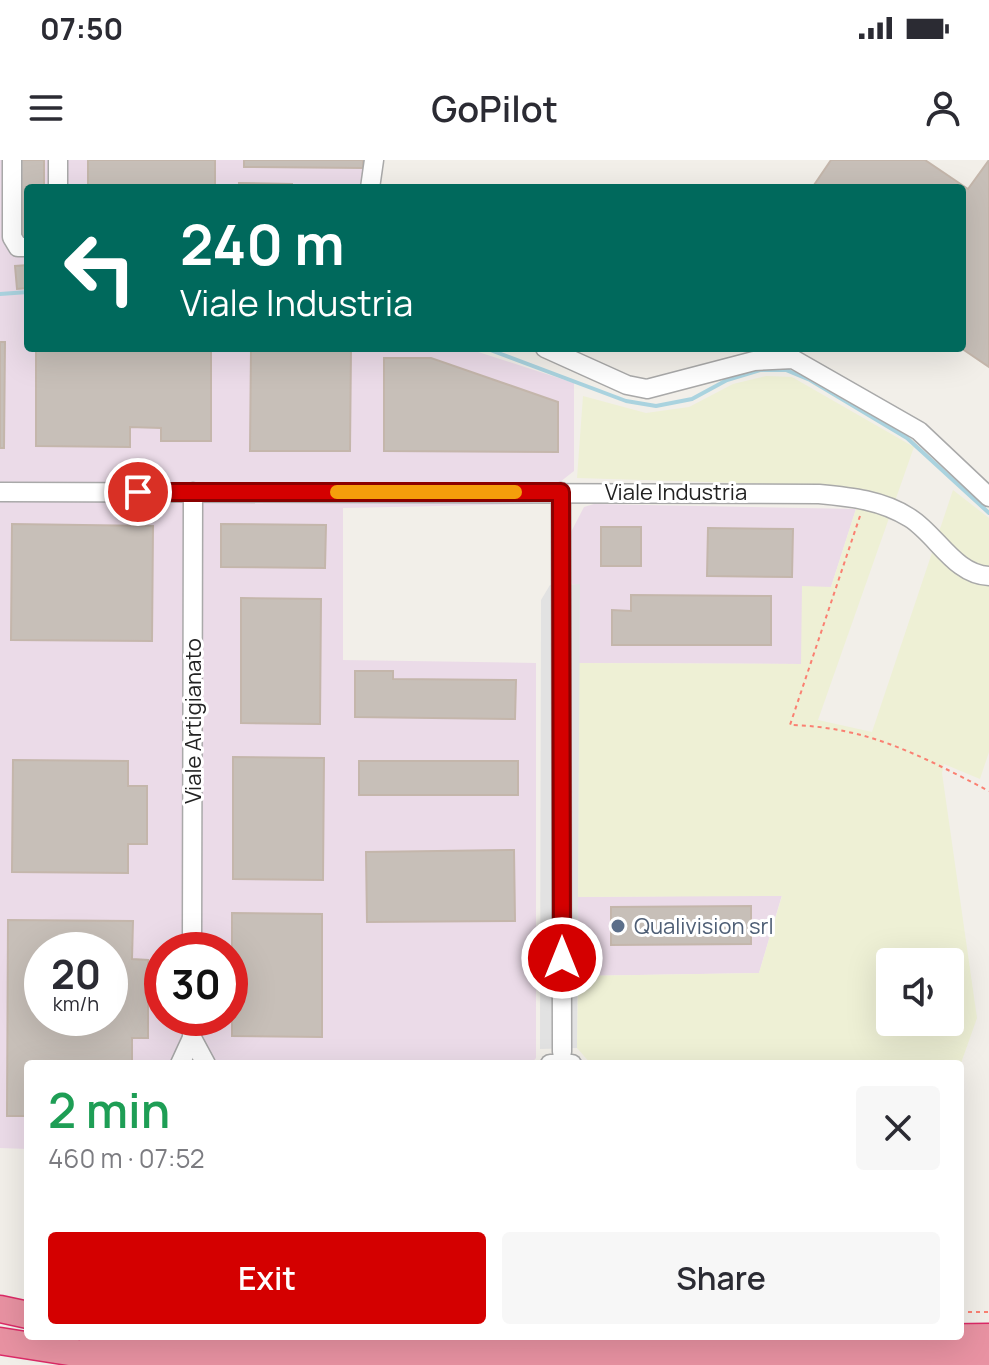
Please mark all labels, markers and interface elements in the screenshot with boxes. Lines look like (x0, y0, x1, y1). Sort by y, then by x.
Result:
text: 07:50 (40, 8, 123, 49)
text: GoPilot (431, 84, 558, 133)
icon: menu (24, 86, 68, 130)
icon: person (921, 86, 965, 130)
text: 240 m (180, 205, 345, 282)
icon: left (48, 216, 152, 320)
text: Viale Industria (180, 278, 413, 327)
pin (104, 458, 172, 526)
icon: arrive (116, 470, 160, 514)
street label: Viale Industria (605, 477, 747, 507)
street label: Viale Artigianato (178, 638, 208, 804)
place label: Qualivision srl (634, 911, 774, 941)
position arrow (520, 916, 604, 1000)
marker: Qualivision srl (609, 917, 627, 935)
speed limit sign: 30 (144, 932, 248, 1036)
text: 20 (51, 946, 101, 1001)
map controls (876, 948, 964, 1036)
button: sound (876, 948, 964, 1036)
text: km/h (53, 990, 99, 1017)
text: 2 min (48, 1077, 170, 1142)
button: close (856, 1086, 940, 1170)
text: 460 m · 07:52 (48, 1140, 205, 1176)
button: Exit (48, 1232, 486, 1324)
button: Share (502, 1232, 940, 1324)

